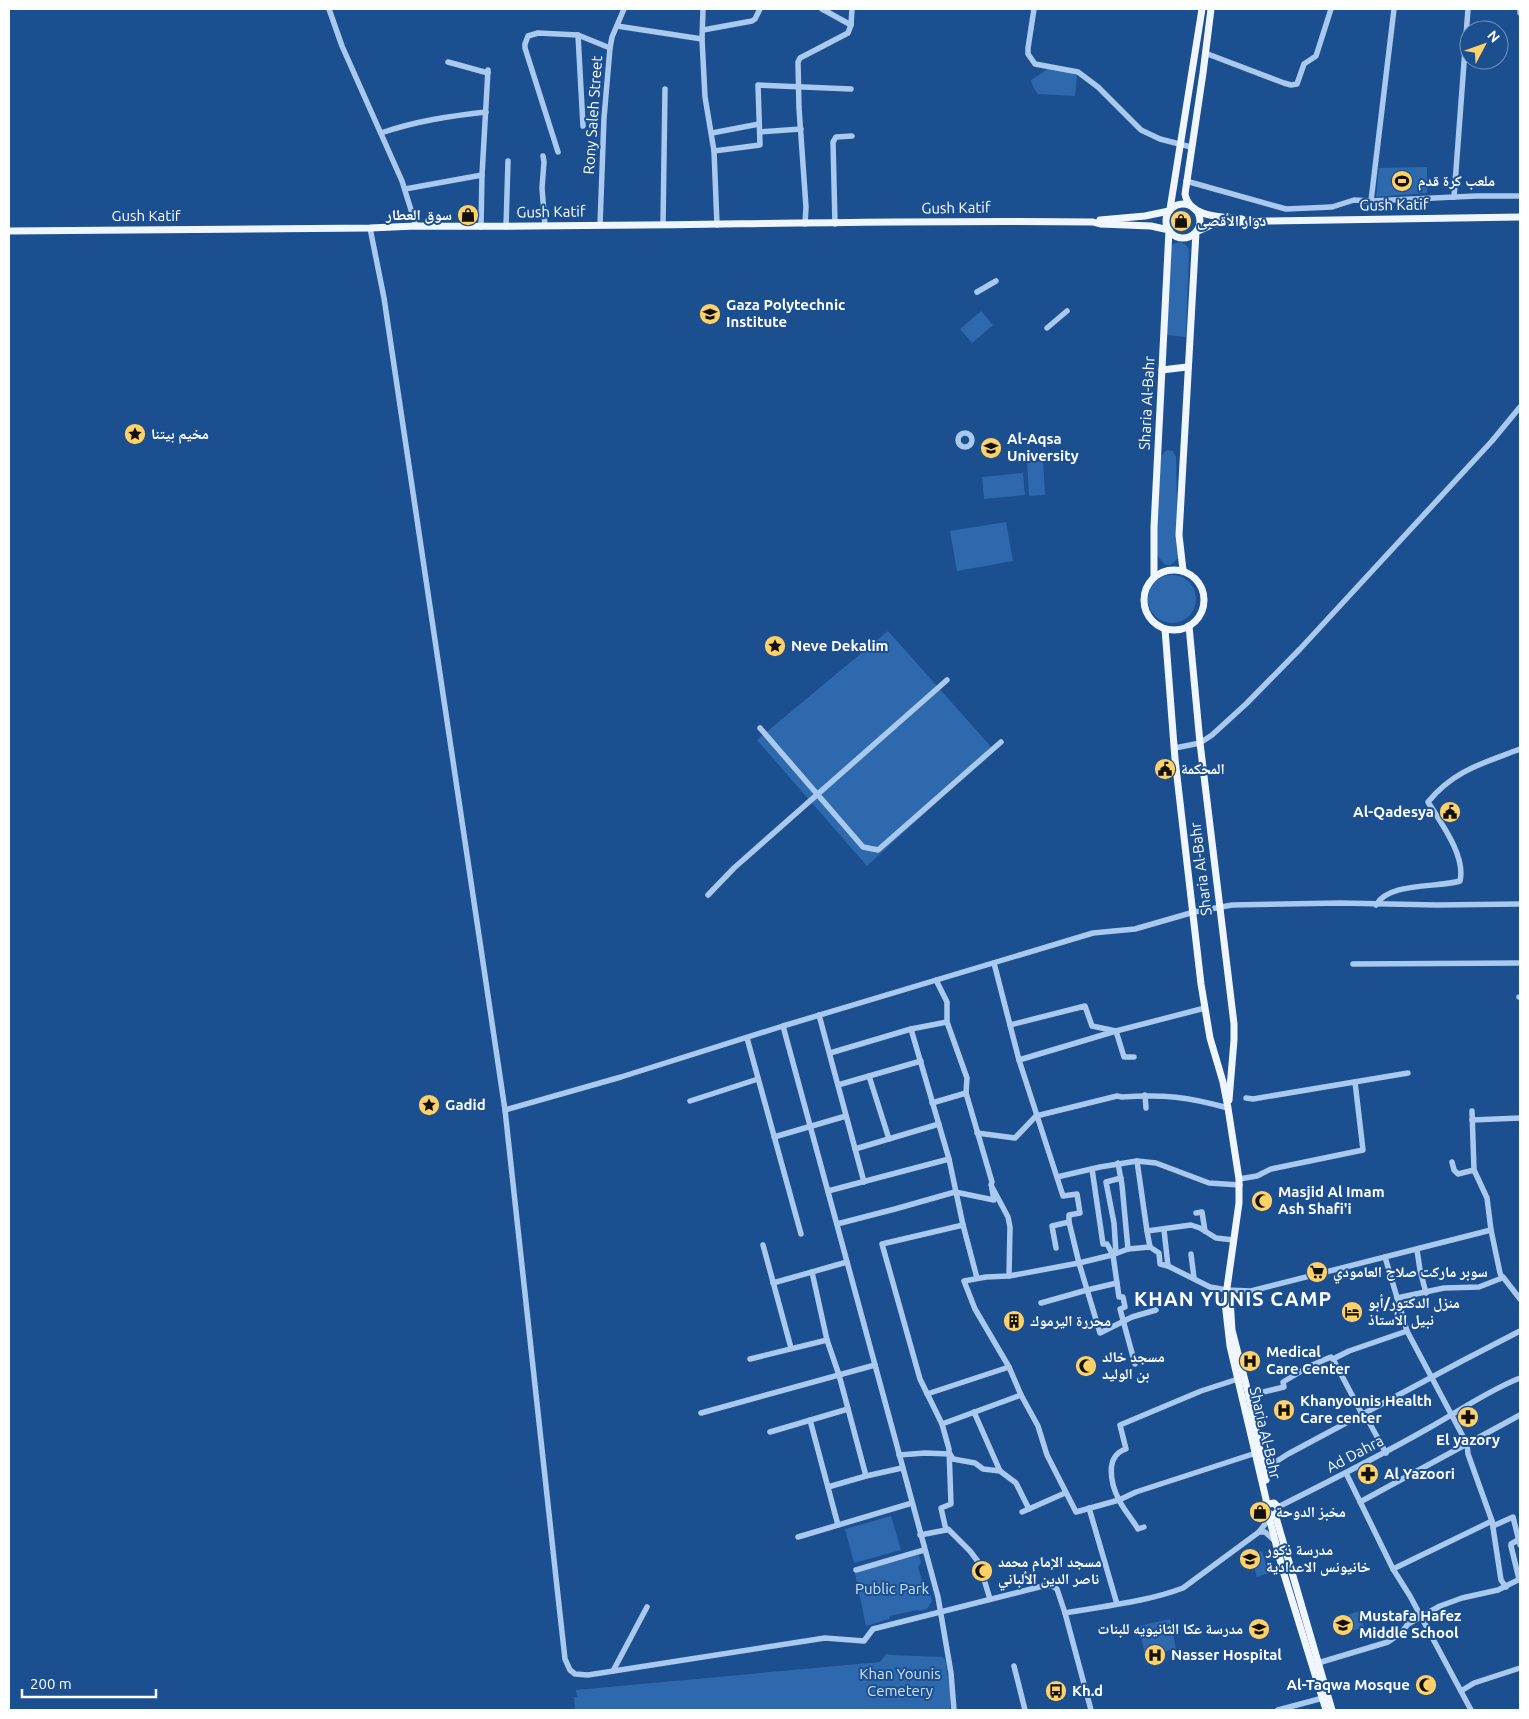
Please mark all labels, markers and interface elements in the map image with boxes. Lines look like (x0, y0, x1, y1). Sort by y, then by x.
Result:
north arrow (1459, 20, 1509, 70)
text: N (1484, 27, 1503, 46)
street label: Rony Saleh Street (580, 55, 605, 175)
sports icon: ملعب كرة قدم (1390, 169, 1414, 193)
place label: ملعب كرة قدم (1418, 172, 1495, 191)
street label: Gush Katif (1359, 195, 1429, 214)
street label: Gush Katif (921, 198, 991, 217)
street label: Gush Katif (516, 202, 586, 221)
shop icon: سوق العطار (456, 203, 480, 227)
place label: سوق العطار (385, 206, 452, 224)
street label: Gush Katif (111, 207, 181, 224)
shop icon: دوار الأقصى (1169, 209, 1193, 233)
place label: دوار الأقصى (1197, 212, 1266, 230)
place label: Gaza Polytechnic Institute (726, 296, 845, 330)
school or university icon: Gaza Polytechnic Institute (698, 302, 722, 326)
street label: Sharia Al-Bahr (1136, 355, 1157, 450)
place icon: مخيم بيتنا (123, 422, 147, 446)
place label: مخيم بيتنا (151, 425, 209, 444)
place label: Al-Aqsa University (1007, 430, 1079, 464)
school or university icon: Al-Aqsa University (979, 436, 1003, 460)
place icon: Neve Dekalim (763, 634, 787, 658)
place label: Neve Dekalim (791, 637, 889, 654)
public building icon: المحكمة (1153, 757, 1177, 781)
place label: المحكمة (1181, 760, 1225, 777)
public building icon: Al-Qadesya (1438, 800, 1462, 824)
place label: Al-Qadesya (1353, 803, 1434, 820)
street label: Sharia Al-Bahr (1186, 821, 1215, 917)
place icon: Gadid (417, 1093, 441, 1117)
place label: Gadid (445, 1096, 486, 1113)
place label: Masjid Al Imam Ash Shafi'i (1278, 1183, 1385, 1217)
mosque icon: Masjid Al Imam Ash Shafi'i (1250, 1189, 1274, 1213)
supermarket icon: سوبر ماركت صلاح العامودي (1305, 1260, 1329, 1284)
place label: سوبر ماركت صلاح العامودي (1333, 1263, 1488, 1284)
district label: KHAN YUNIS CAMP (1134, 1287, 1332, 1310)
place label: منزل الدكتور/أبو نبيل الأستاذ (1368, 1294, 1460, 1329)
hotel icon: منزل الدكتور/أبو نبيل الأستاذ (1340, 1300, 1364, 1324)
building icon: محررة اليرموك (1002, 1309, 1026, 1333)
place label: محررة اليرموك (1030, 1312, 1111, 1329)
place label: Medical Care Center (1266, 1343, 1351, 1377)
place label: مسجد خالد بن الوليد (1102, 1348, 1165, 1383)
hospital icon: Medical Care Center (1238, 1349, 1262, 1373)
mosque icon: مسجد خالد بن الوليد (1074, 1354, 1098, 1378)
street label: Sharia Al-Bahr (1247, 1385, 1284, 1481)
place label: Khanyounis Health Care center (1300, 1392, 1432, 1426)
hospital icon: Khanyounis Health Care center (1272, 1398, 1296, 1422)
pharmacy icon: El yazory (1456, 1405, 1480, 1429)
street label: Ad Dahra (1323, 1431, 1386, 1476)
place label: El yazory (1436, 1431, 1500, 1448)
pharmacy icon: Al Yazoori (1356, 1462, 1380, 1486)
place label: Al Yazoori (1384, 1465, 1455, 1482)
shop icon: مخبز الدوحة (1248, 1500, 1272, 1524)
place label: مخبز الدوحة (1276, 1503, 1346, 1521)
place label: مدرسة ذكور خانيونس الاعدادية (1265, 1541, 1371, 1576)
school or university icon: مدرسة ذكور خانيونس الاعدادية (1238, 1547, 1262, 1571)
place label: مسجد الإمام محمد ناصر الدين الألباني (998, 1553, 1102, 1591)
mosque icon: مسجد الإمام محمد ناصر الدين الألباني (970, 1559, 994, 1583)
park label: Public Park (855, 1580, 929, 1597)
place label: Mustafa Hafez Middle School (1359, 1607, 1461, 1641)
school or university icon: Mustafa Hafez Middle School (1331, 1613, 1355, 1637)
school or university icon: مدرسة عكا الثانيويه للبنات (1247, 1617, 1271, 1641)
place label: مدرسة عكا الثانيويه للبنات (1097, 1620, 1243, 1638)
hospital icon: Nasser Hospital (1143, 1643, 1167, 1667)
place label: Nasser Hospital (1171, 1646, 1282, 1663)
park label: Khan Younis Cemetery (859, 1665, 941, 1699)
scale bar (22, 1666, 156, 1698)
mosque icon: Al-Taqwa Mosque (1414, 1673, 1438, 1697)
text: 200 m (30, 1675, 72, 1692)
place label: Al-Taqwa Mosque (1287, 1676, 1410, 1693)
bus stop icon: Kh.d (1044, 1679, 1068, 1703)
place label: Kh.d (1072, 1682, 1103, 1699)

